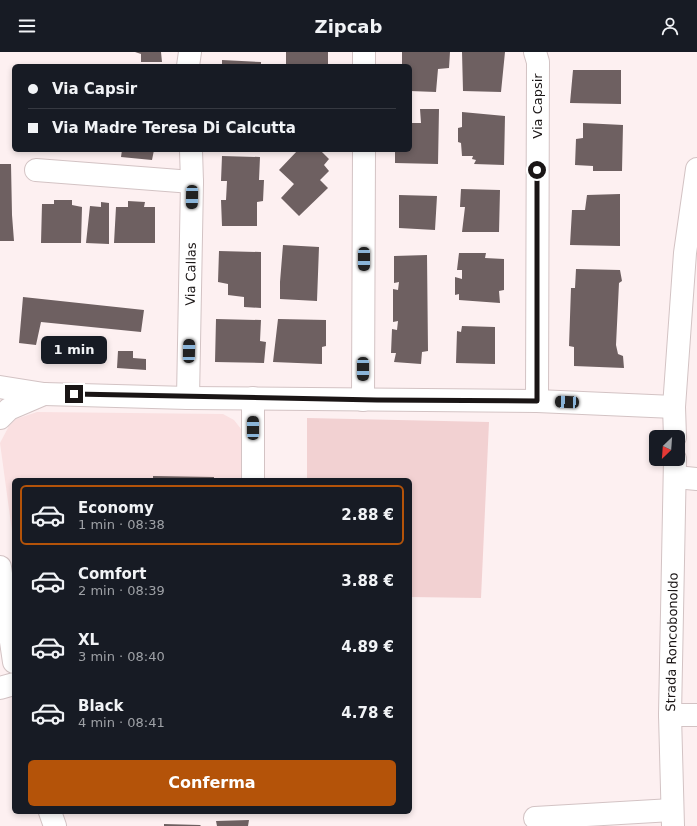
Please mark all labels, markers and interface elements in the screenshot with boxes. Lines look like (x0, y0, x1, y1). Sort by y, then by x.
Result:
icon: menu (16, 15, 38, 37)
icon: person (659, 15, 681, 37)
text: Zipcab (315, 16, 382, 37)
street label: Via Capsir (530, 73, 545, 139)
text: Via Capsir (52, 80, 137, 98)
text: Via Madre Teresa Di Calcutta (52, 119, 296, 137)
route start (528, 161, 546, 179)
car (186, 185, 198, 209)
street label: Via Callas (182, 242, 198, 306)
car (358, 247, 370, 271)
callout: 1 min (41, 336, 107, 364)
car (183, 339, 195, 363)
text: 1 min (54, 342, 94, 357)
car (357, 357, 369, 381)
route end (65, 385, 83, 403)
car (555, 395, 579, 409)
car (247, 416, 259, 440)
north arrow (649, 430, 685, 466)
map controls (649, 430, 685, 466)
icon: car (30, 497, 66, 533)
text: Economy (78, 499, 154, 517)
text: 2.88 € (341, 506, 394, 524)
text: 1 min · 08:38 (78, 517, 165, 532)
icon: car (30, 563, 66, 599)
text: Comfort (78, 565, 146, 583)
text: 3.88 € (341, 572, 394, 590)
street label: Strada Roncobonoldo (663, 572, 680, 712)
text: 2 min · 08:39 (78, 583, 165, 598)
icon: car (30, 629, 66, 665)
text: XL (78, 631, 99, 649)
text: 4.89 € (341, 638, 394, 656)
text: 3 min · 08:40 (78, 649, 165, 664)
icon: car (30, 695, 66, 731)
text: Black (78, 697, 124, 715)
text: 4.78 € (341, 704, 394, 722)
text: 4 min · 08:41 (78, 715, 165, 730)
button: Conferma (28, 760, 396, 806)

